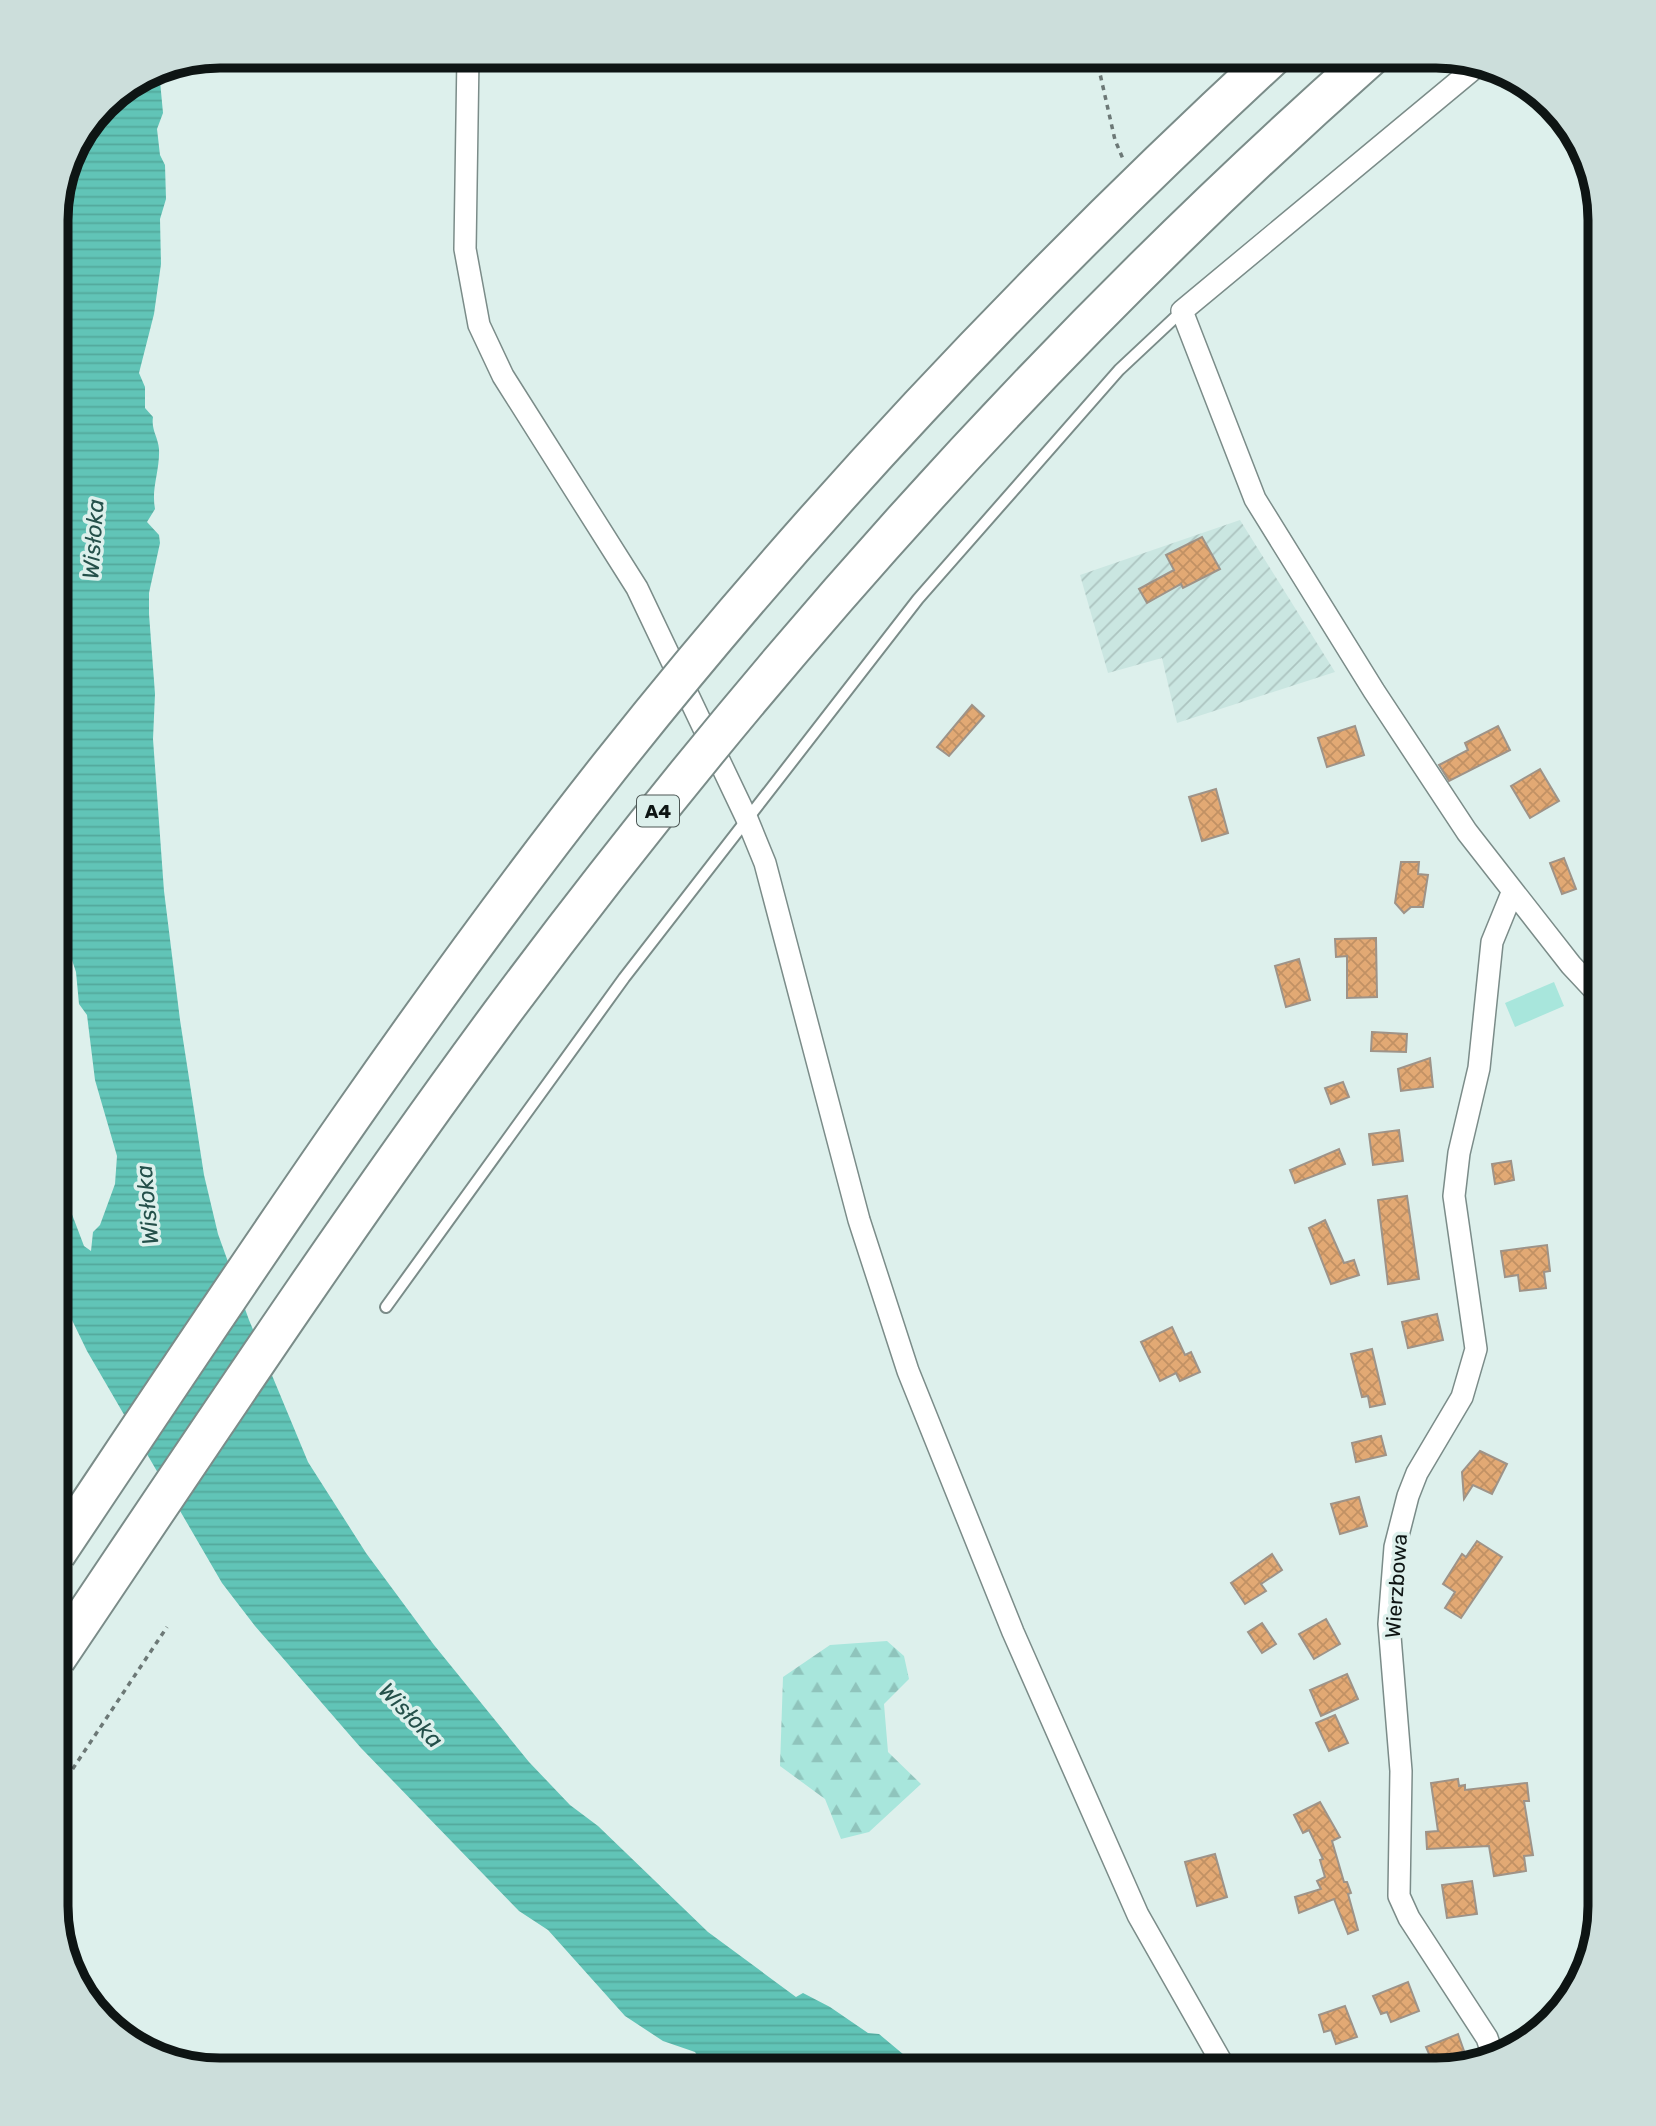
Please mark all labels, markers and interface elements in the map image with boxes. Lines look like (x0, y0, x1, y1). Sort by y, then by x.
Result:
water label: Wisłoka (76, 498, 110, 580)
road number: A4 (637, 796, 679, 826)
water label: Wisłoka (130, 1164, 164, 1246)
street label: Wierzbowa (1380, 1533, 1412, 1639)
water label: Wisłoka (373, 1676, 449, 1754)

